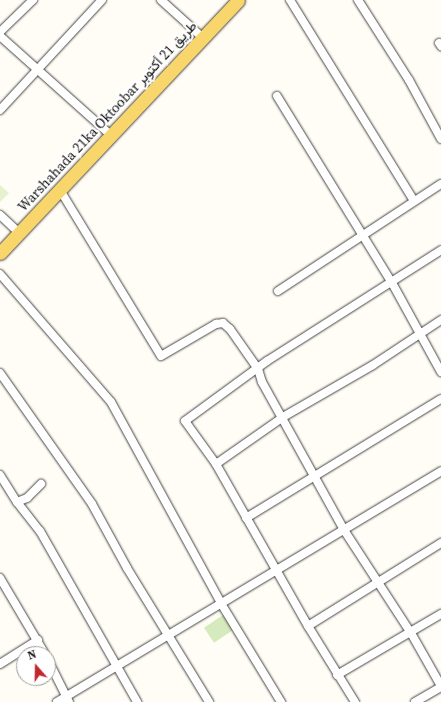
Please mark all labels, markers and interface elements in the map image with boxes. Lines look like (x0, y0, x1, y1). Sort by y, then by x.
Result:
street label: Warshahada 21ka Oktoobar طريق 21 أكتوبر (14, 17, 200, 215)
north arrow (16, 646, 56, 686)
text: N (26, 647, 38, 664)

